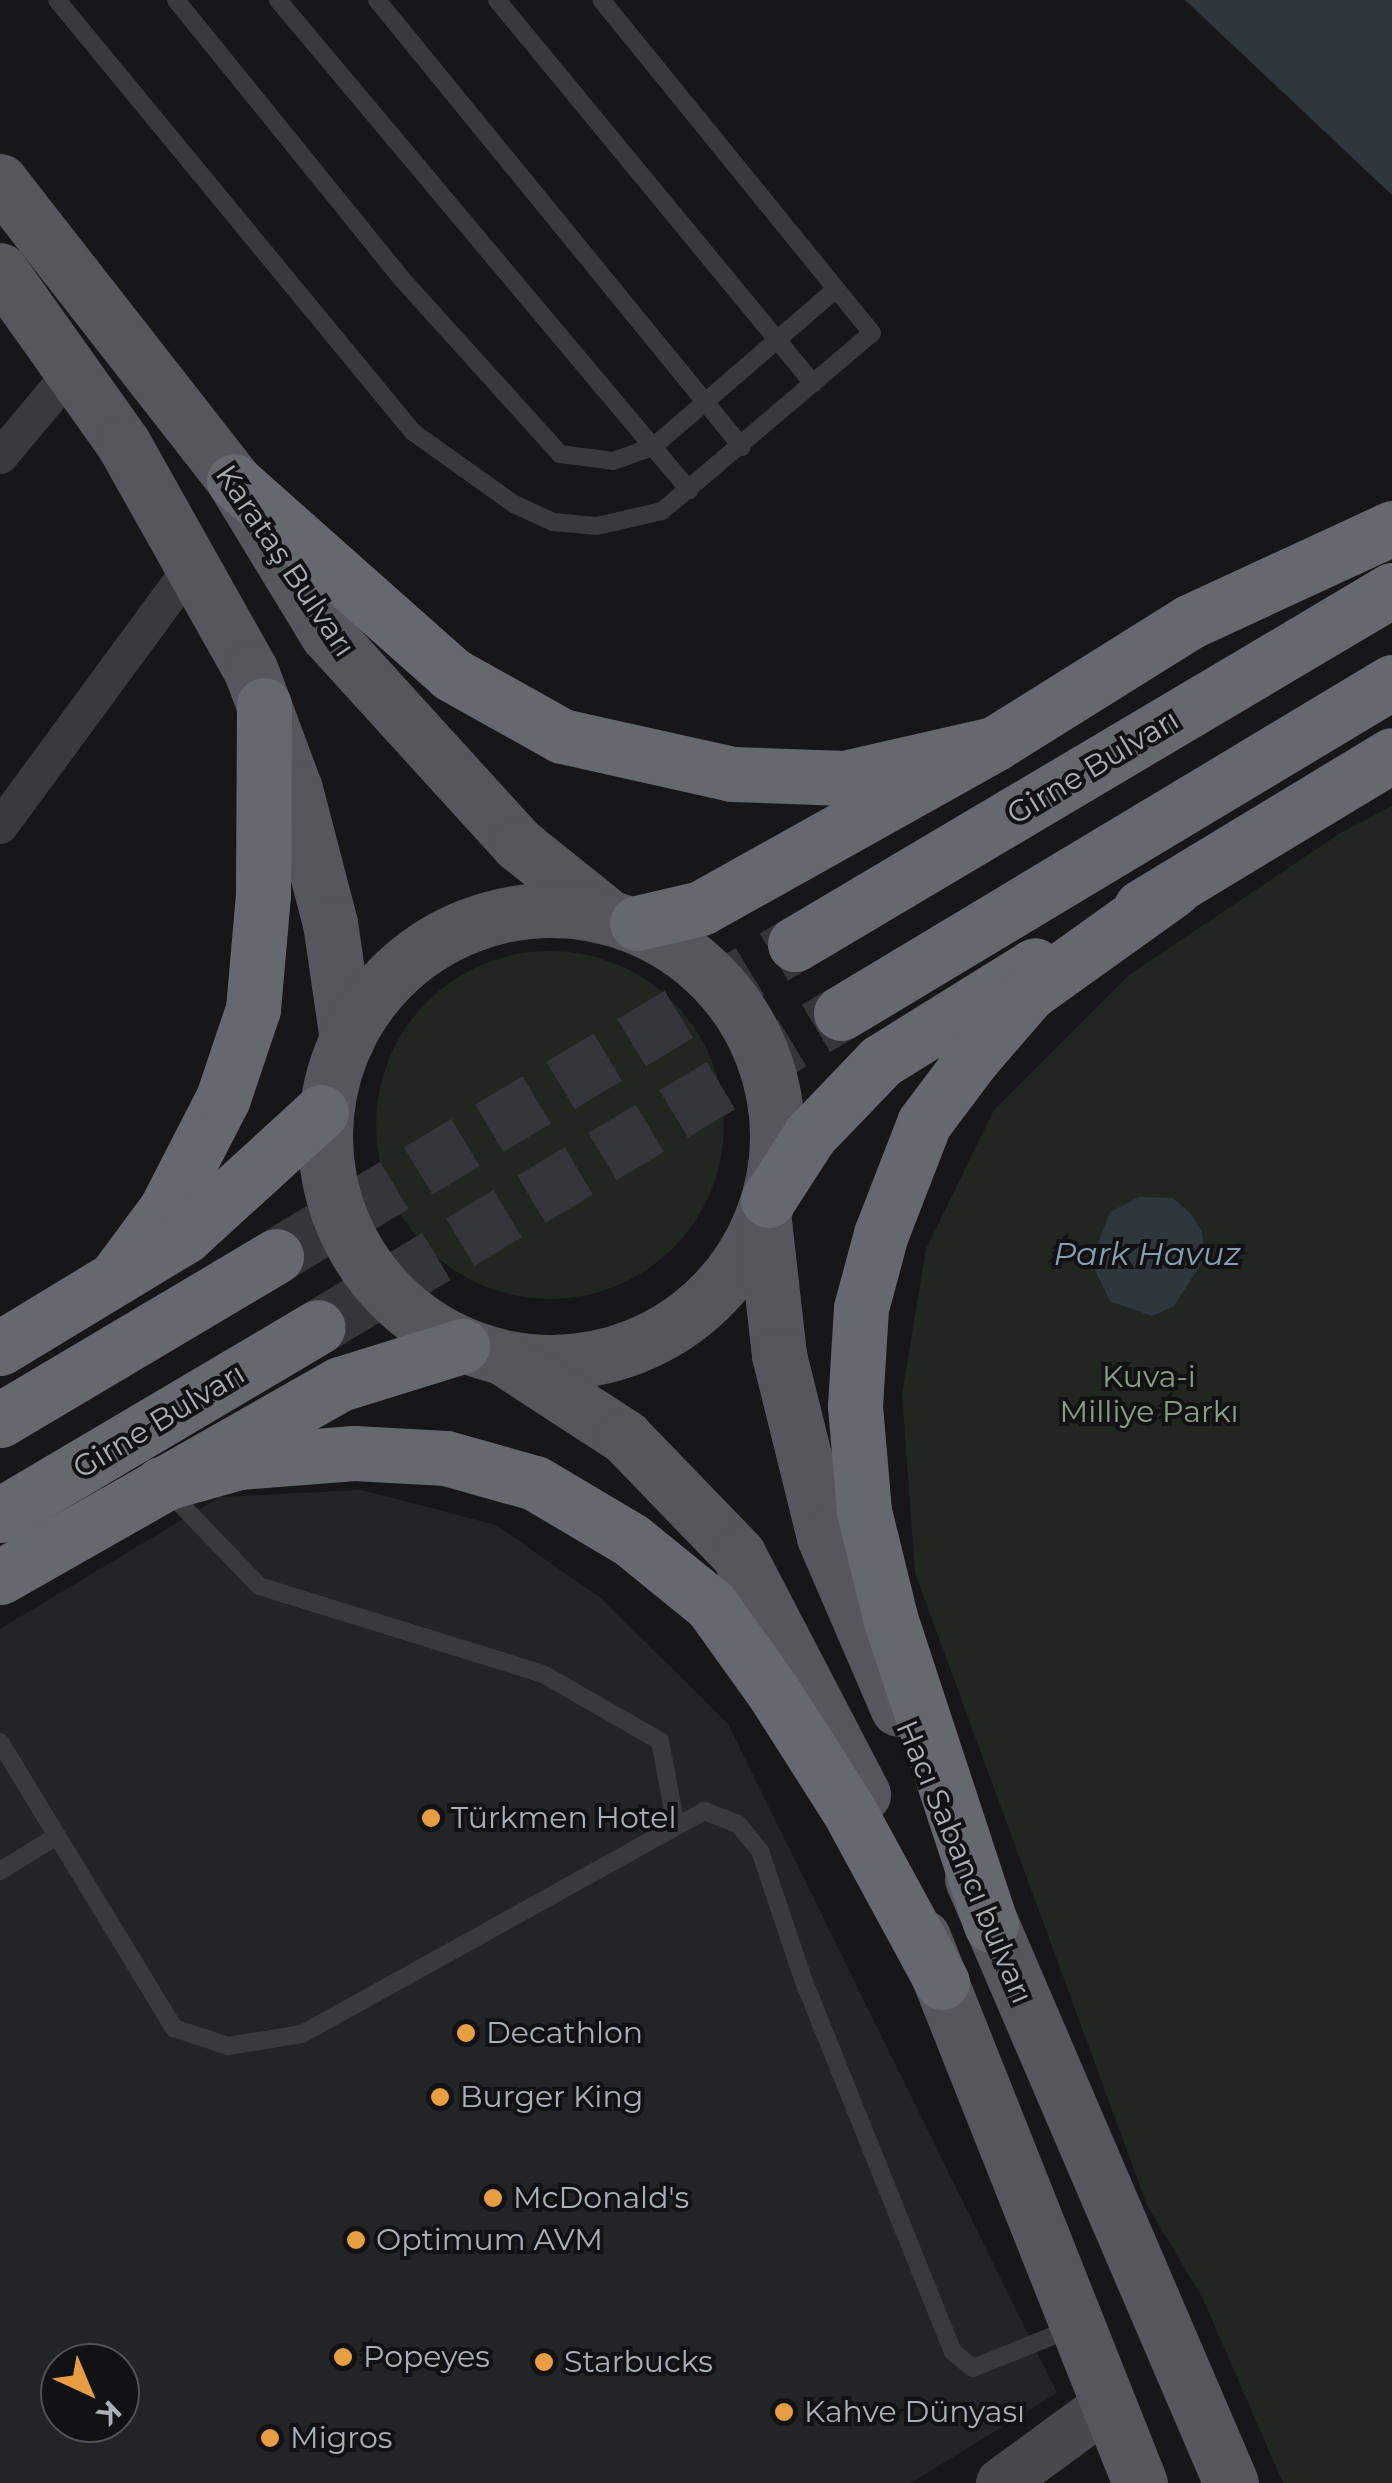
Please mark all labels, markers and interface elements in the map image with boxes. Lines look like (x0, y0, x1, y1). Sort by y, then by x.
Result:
street label: Karataş Bulvarı (208, 458, 362, 664)
street label: Girne Bulvarı (1001, 702, 1185, 832)
water label: Park Havuz (1053, 1235, 1241, 1273)
street label: Girne Bulvarı (67, 1356, 251, 1486)
park label: Kuva-i Milliye Parkı (1060, 1359, 1238, 1430)
street label: Hacı Sabancı bulvarı (888, 1715, 1040, 2009)
place label: Türkmen Hotel (451, 1800, 677, 1836)
marker: Türkmen Hotel (420, 1807, 442, 1829)
place label: Decathlon (486, 2015, 643, 2051)
marker: Decathlon (455, 2022, 477, 2044)
place label: Burger King (460, 2079, 643, 2115)
marker: Burger King (429, 2086, 451, 2108)
place label: McDonald's (513, 2180, 689, 2216)
marker: McDonald's (482, 2187, 504, 2209)
place label: Optimum AVM (376, 2222, 603, 2258)
marker: Optimum AVM (345, 2229, 367, 2251)
place label: Popeyes (363, 2339, 490, 2375)
north arrow (40, 2343, 140, 2443)
place label: Starbucks (564, 2344, 713, 2380)
marker: Popeyes (332, 2346, 354, 2368)
marker: Starbucks (533, 2351, 555, 2373)
text: K (90, 2394, 129, 2433)
place label: Kahve Dünyası (804, 2394, 1025, 2430)
marker: Kahve Dünyası (773, 2401, 795, 2423)
place label: Migros (290, 2420, 392, 2456)
marker: Migros (259, 2427, 281, 2449)

